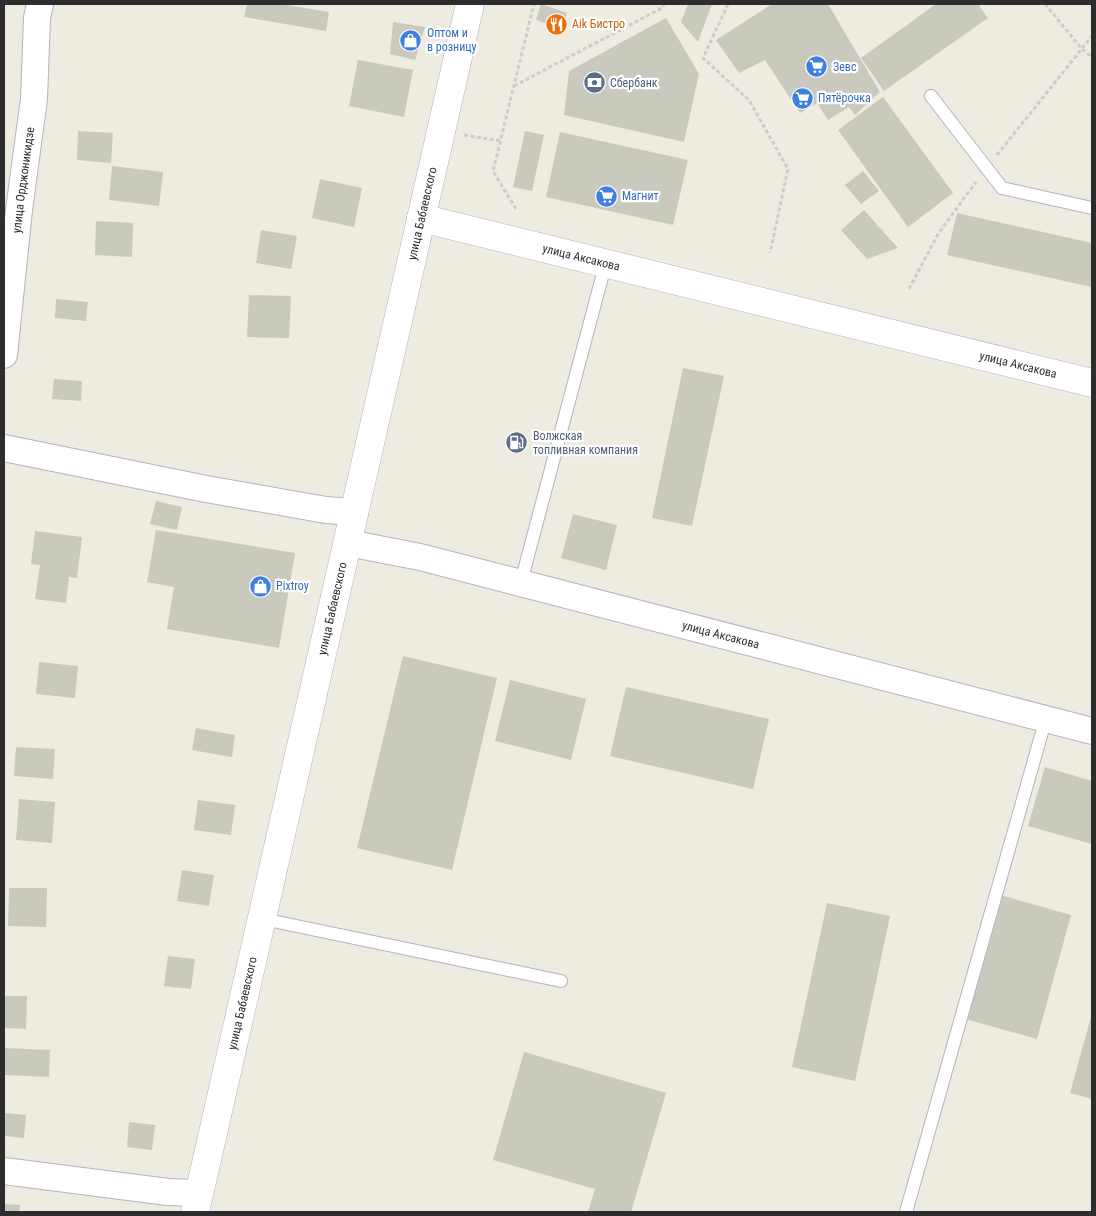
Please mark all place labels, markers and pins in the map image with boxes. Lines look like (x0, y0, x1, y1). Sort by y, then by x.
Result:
restaurant icon: Aik Бистро (544, 12, 568, 36)
place label: Aik Бистро (572, 17, 625, 31)
place label: Оптом и в розницу (427, 26, 477, 54)
shop icon: Оптом и в розницу (399, 28, 423, 52)
supermarket icon: Зевс (805, 55, 829, 79)
place label: Зевс (833, 60, 857, 74)
bank icon: Сбербанк (582, 71, 606, 95)
place label: Сбербанк (610, 76, 658, 90)
supermarket icon: Пятёрочка (790, 86, 814, 110)
place label: Пятёрочка (818, 91, 871, 105)
supermarket icon: Магнит (594, 184, 618, 208)
place label: Магнит (622, 189, 659, 203)
place label: Волжская топливная компания (533, 429, 638, 457)
fuel station icon: Волжская топливная компания (505, 431, 529, 455)
shop icon: Pixtroy (248, 574, 272, 598)
place label: Pixtroy (276, 579, 309, 593)

